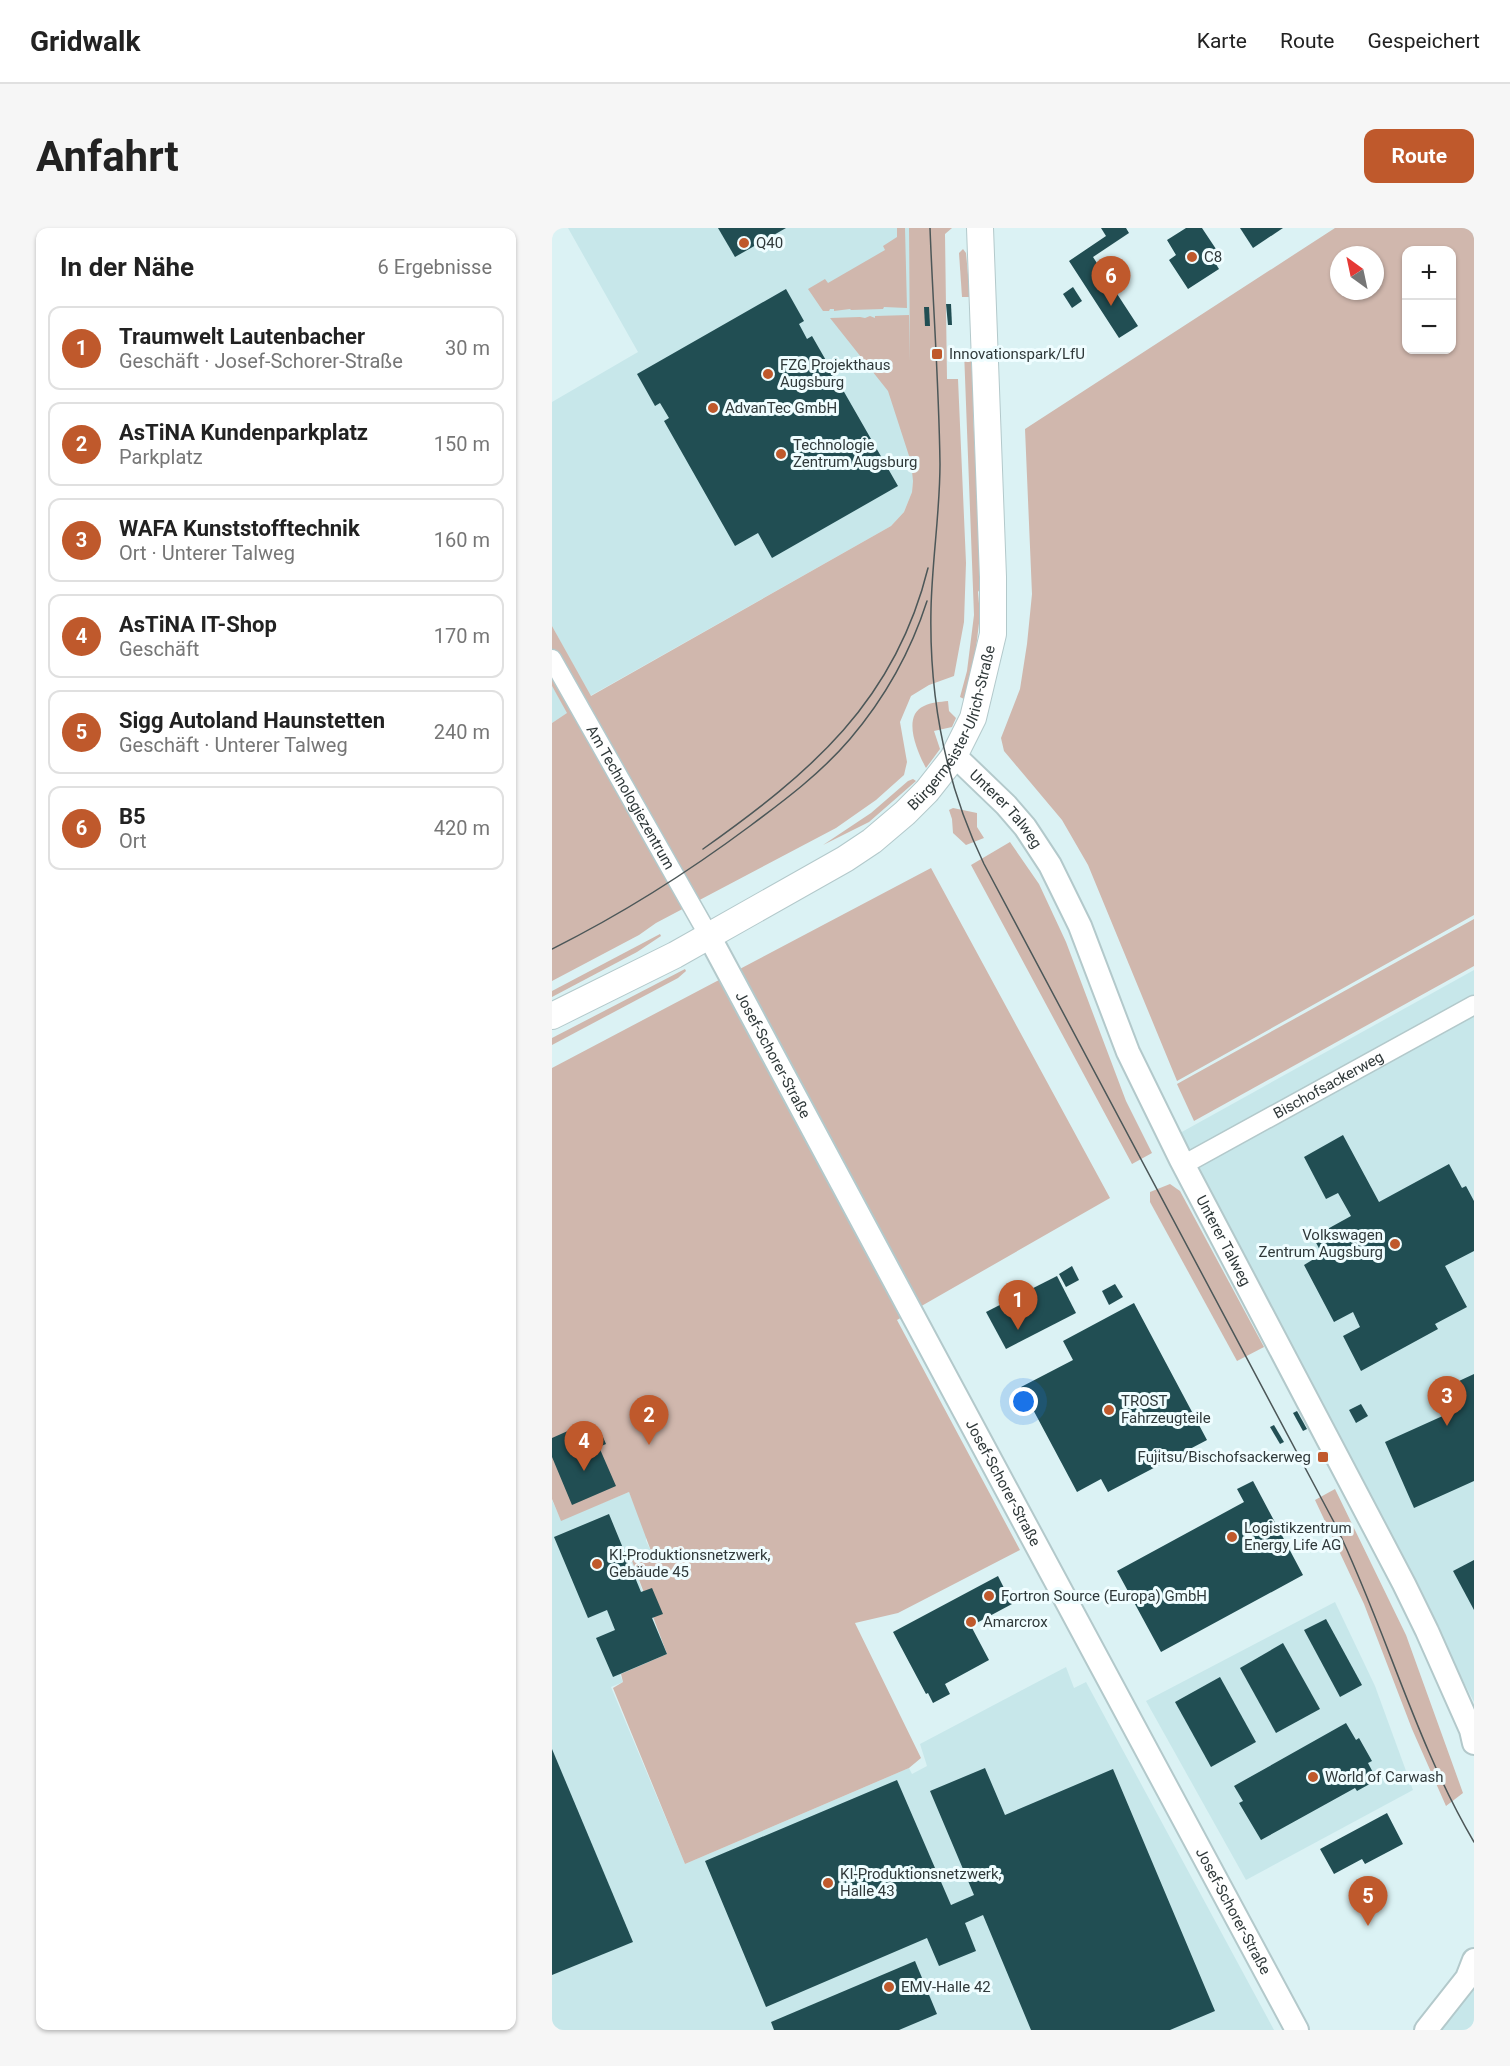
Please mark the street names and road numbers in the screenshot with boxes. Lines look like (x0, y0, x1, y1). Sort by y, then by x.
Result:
street label: Bürgermeister-Ulrich-Straße (904, 644, 999, 814)
street label: Am Technologiezentrum (582, 722, 678, 873)
street label: Unterer Talweg (966, 766, 1046, 852)
street label: Josef-Schorer-Straße (732, 988, 814, 1121)
street label: Bischofsackerweg (1270, 1048, 1387, 1122)
street label: Unterer Talweg (1192, 1192, 1255, 1289)
street label: Josef-Schorer-Straße (962, 1416, 1044, 1550)
street label: Josef-Schorer-Straße (1192, 1845, 1274, 1978)

